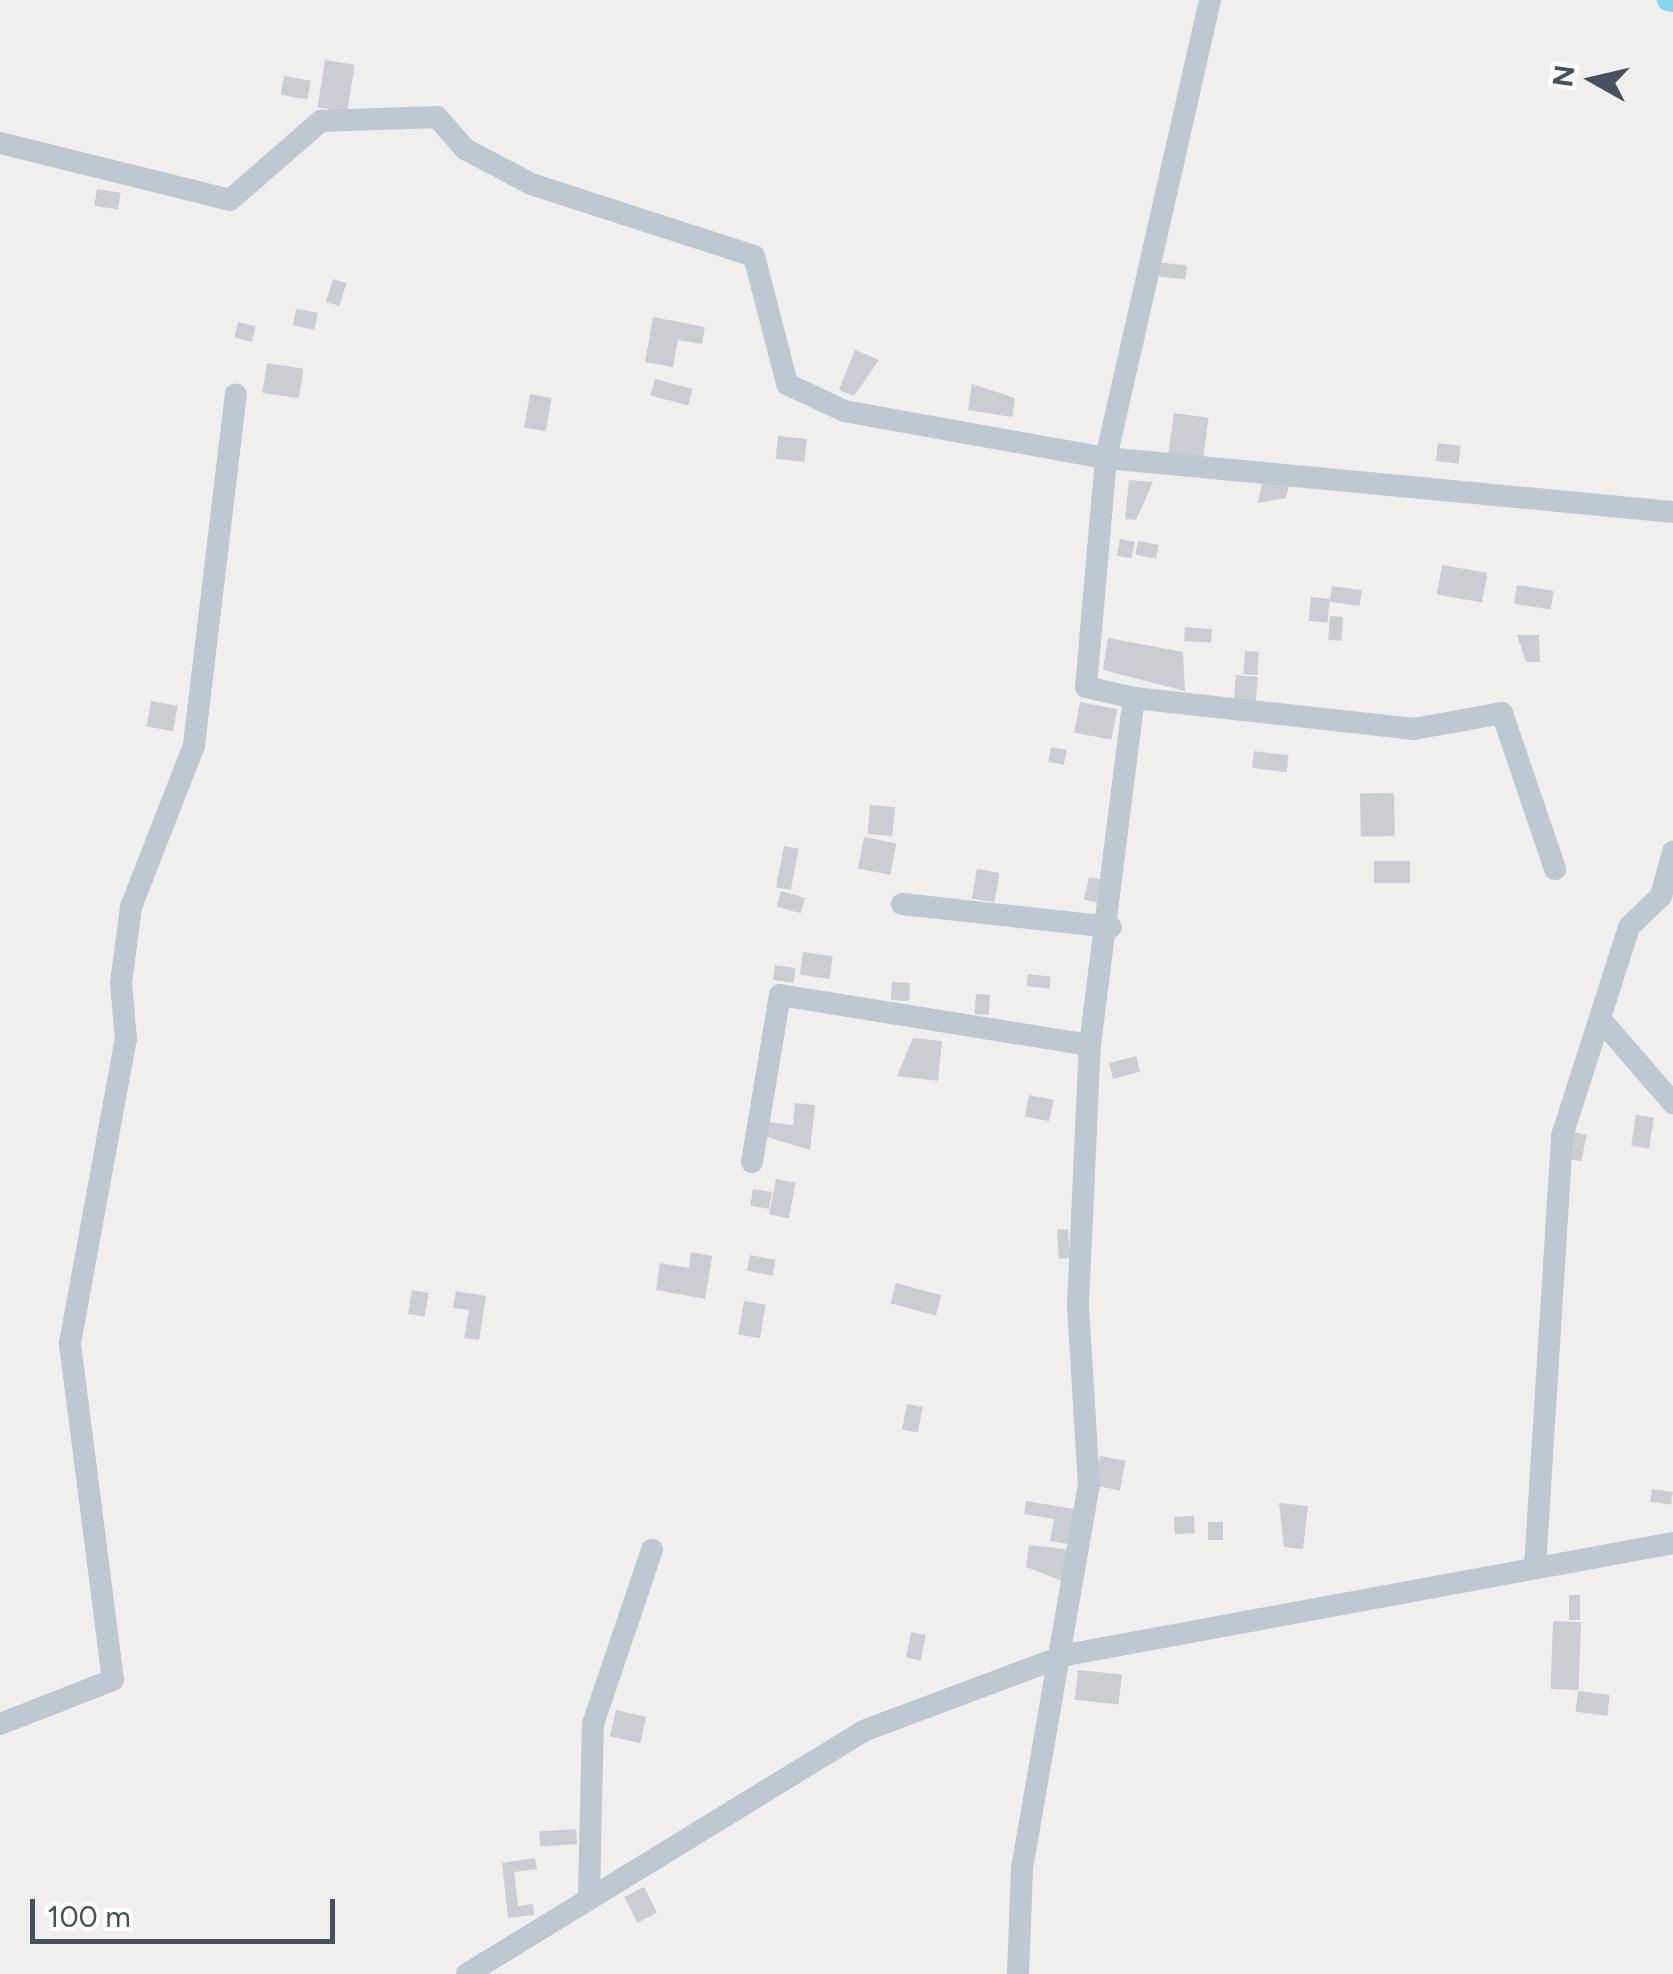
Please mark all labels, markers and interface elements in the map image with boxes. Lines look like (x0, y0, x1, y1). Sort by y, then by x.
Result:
north arrow (1543, 30, 1643, 130)
text: N (1545, 63, 1582, 89)
scale bar (35, 1879, 340, 1941)
text: 100 m (47, 1898, 131, 1935)

